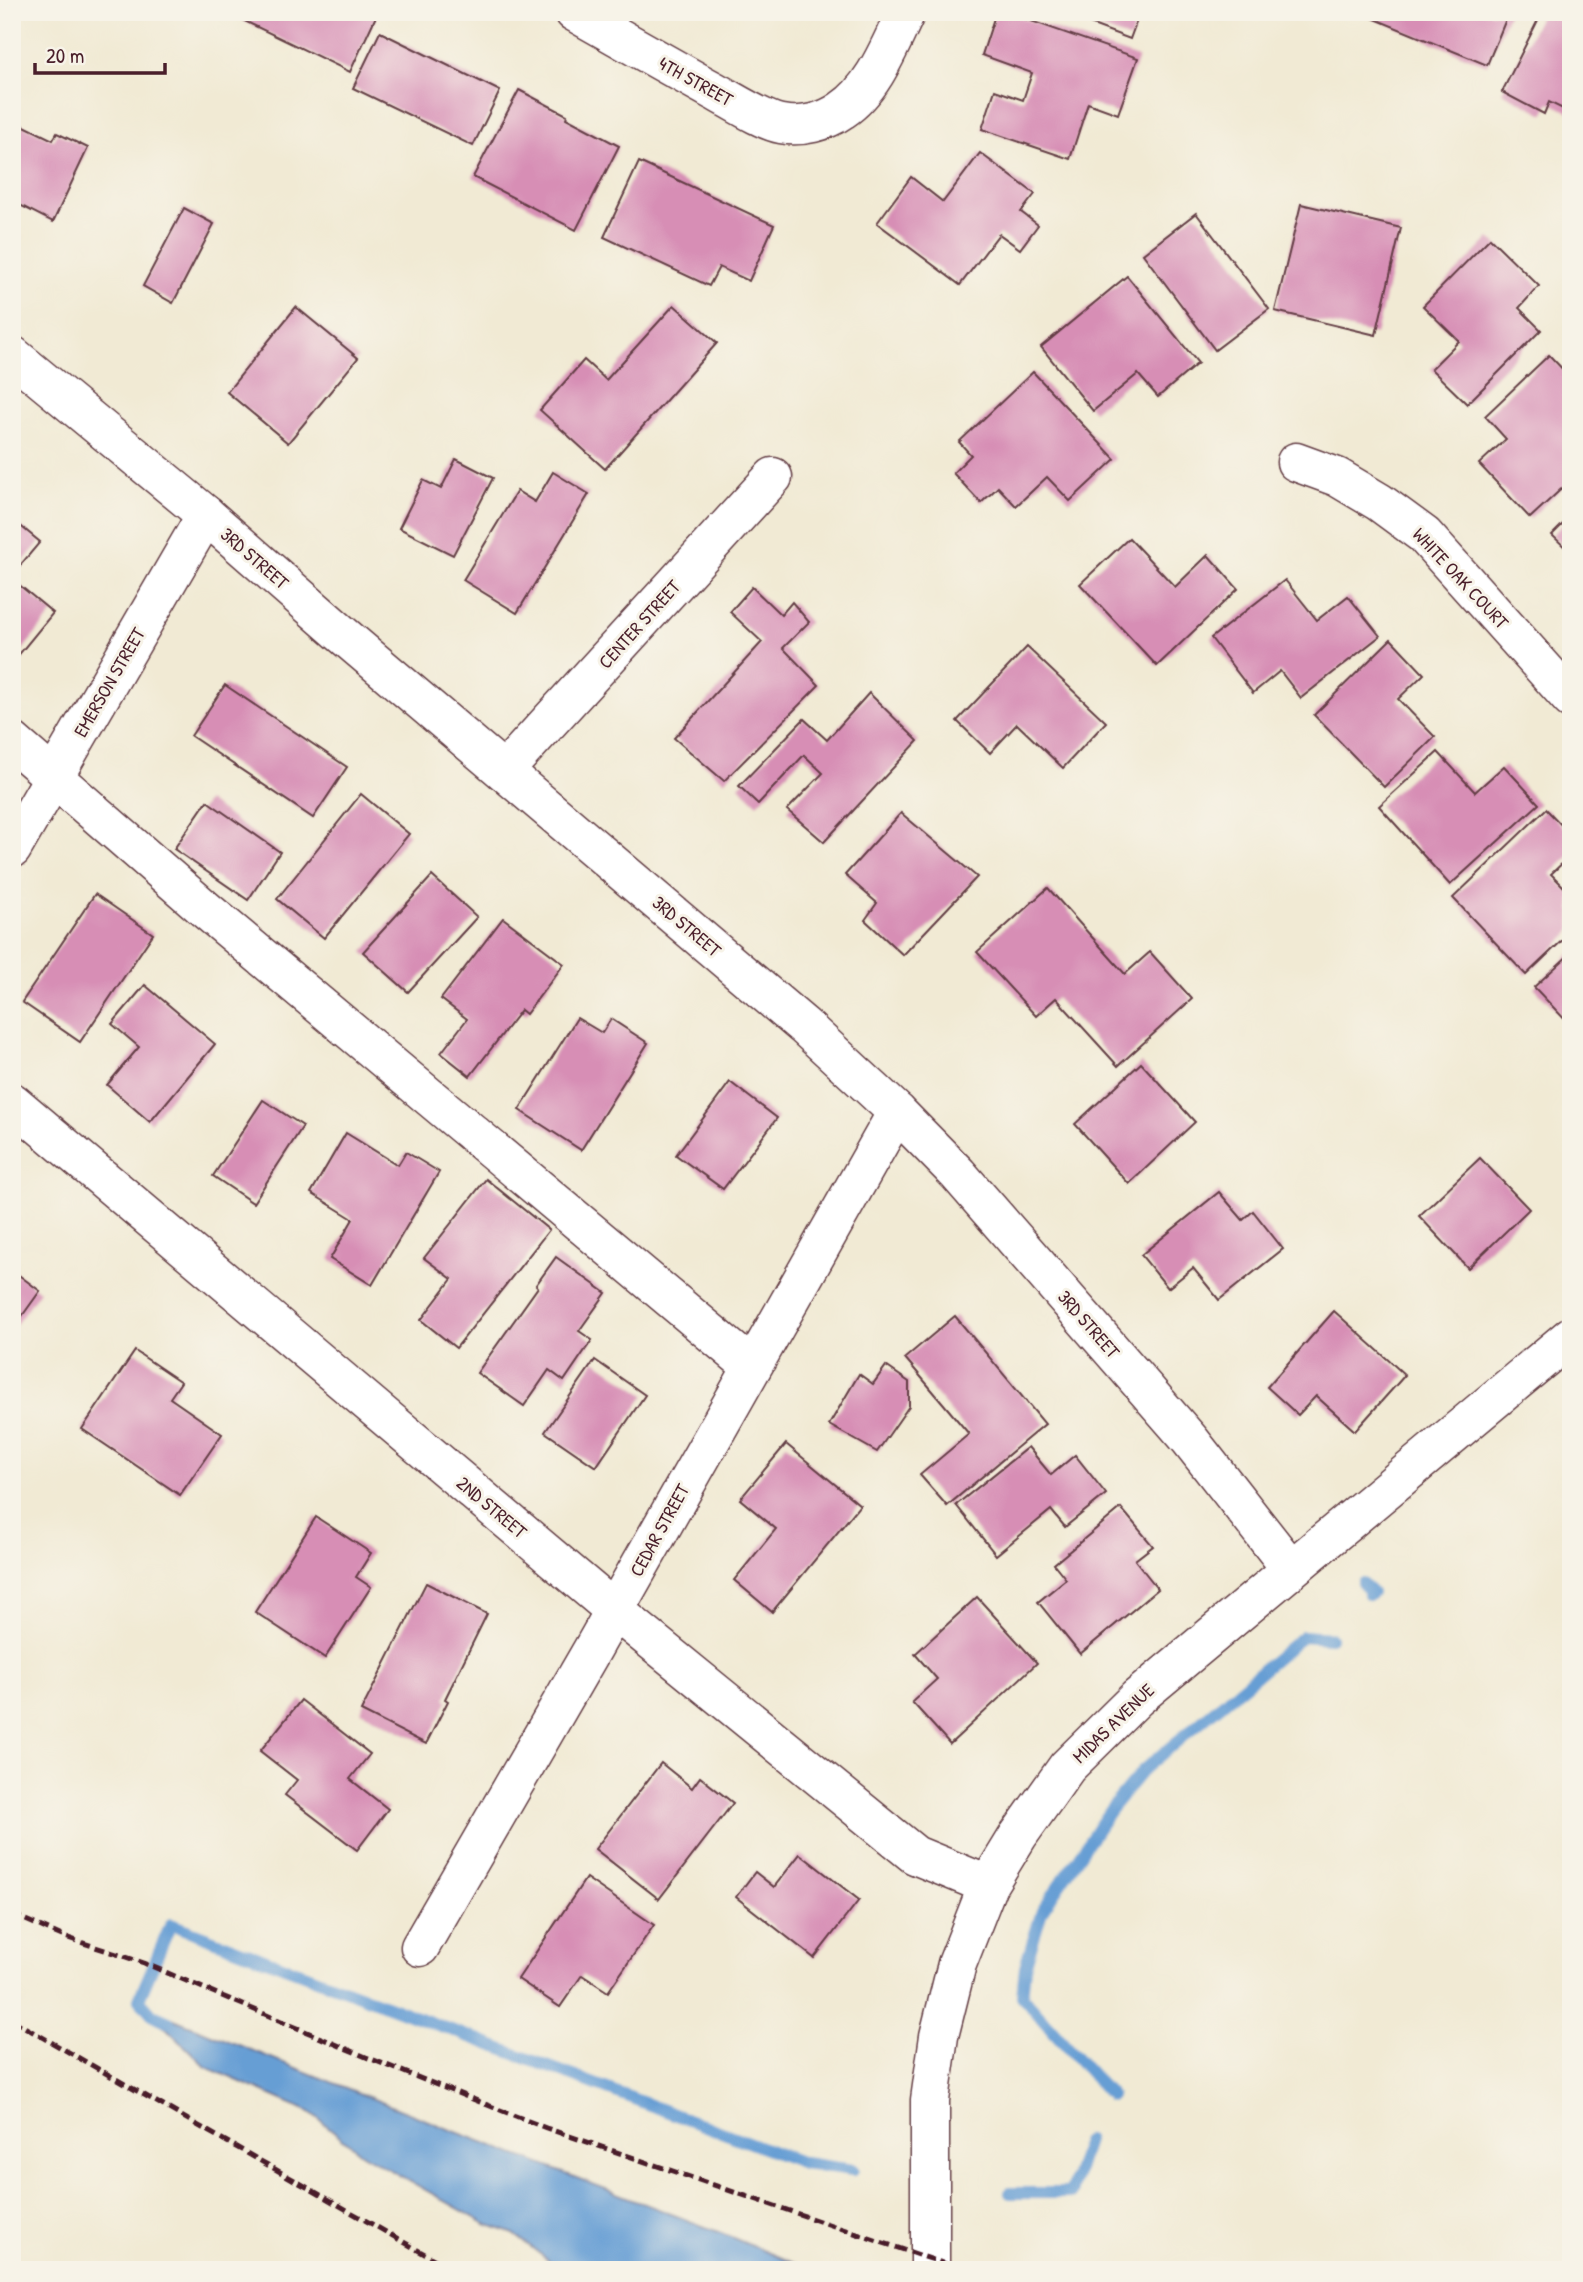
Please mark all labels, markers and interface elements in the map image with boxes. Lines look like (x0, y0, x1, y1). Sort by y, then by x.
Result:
scale bar (35, 32, 164, 76)
text: 20 m (46, 41, 84, 70)
street label: 4TH STREET (654, 50, 739, 113)
street label: 3RD STREET (215, 521, 295, 596)
street label: WHITE OAK COURT (1407, 522, 1516, 635)
street label: CENTER STREET (592, 573, 687, 674)
street label: EMERSON STREET (67, 622, 151, 742)
street label: 3RD STREET (647, 890, 728, 963)
street label: 3RD STREET (1052, 1284, 1127, 1364)
street label: 2ND STREET (451, 1470, 534, 1545)
street label: CEDAR STREET (623, 1478, 696, 1581)
street label: MIDAS AVENUE (1066, 1677, 1160, 1769)

